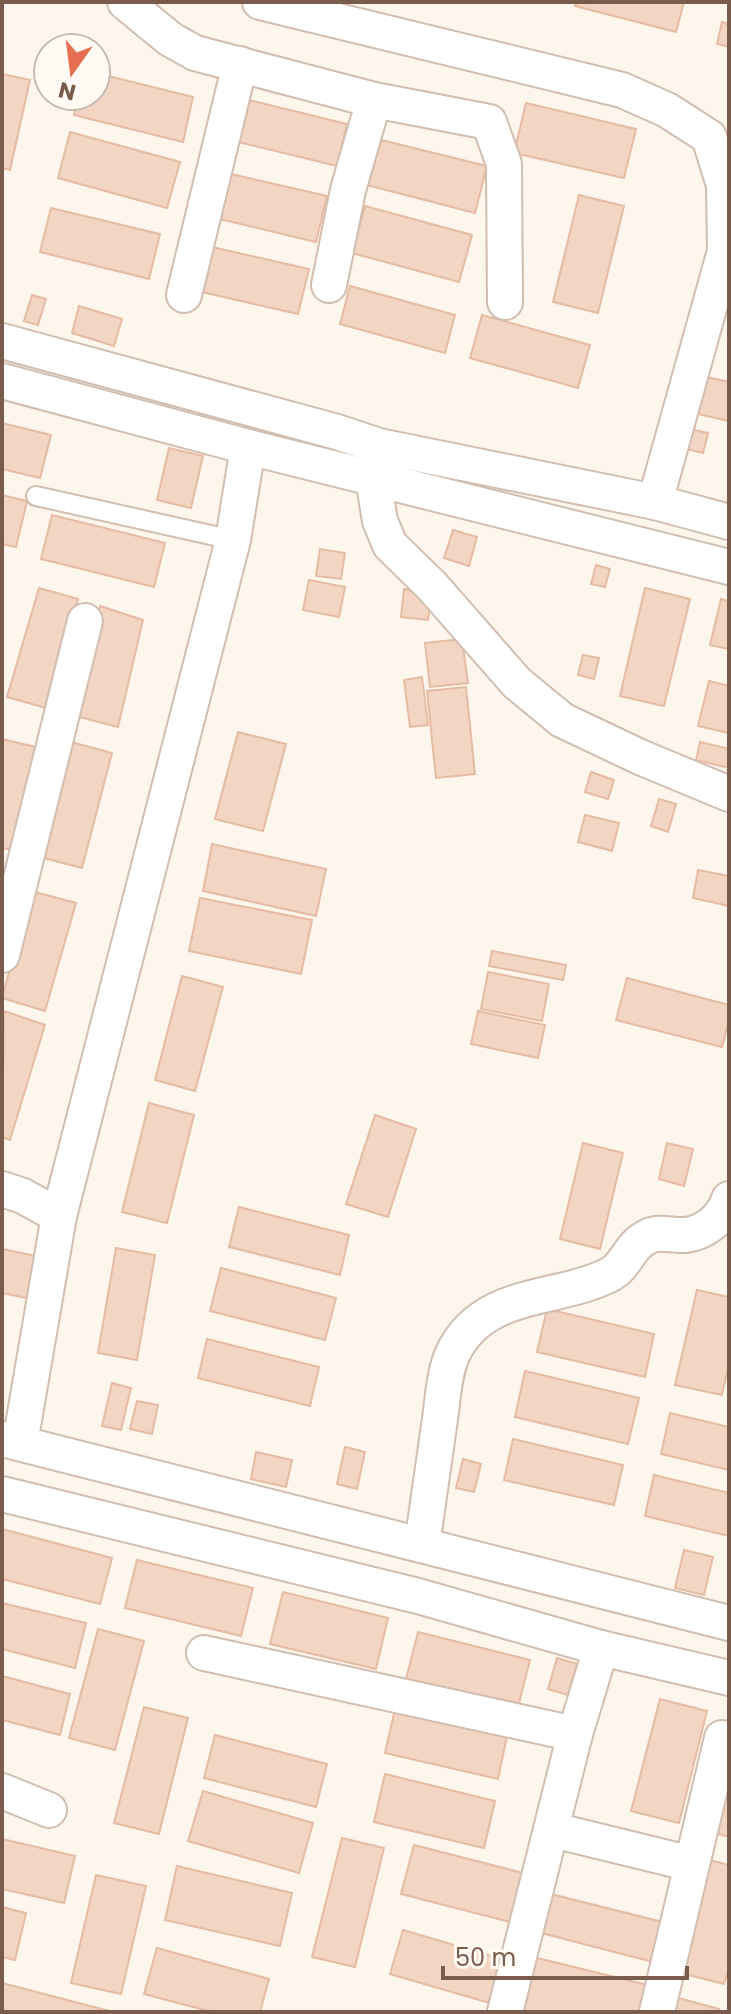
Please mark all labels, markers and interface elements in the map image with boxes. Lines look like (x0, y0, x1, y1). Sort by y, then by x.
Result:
north arrow (32, 32, 112, 112)
text: N (56, 74, 79, 108)
scale bar (443, 1930, 687, 1980)
text: 50 m (455, 1941, 516, 1974)

